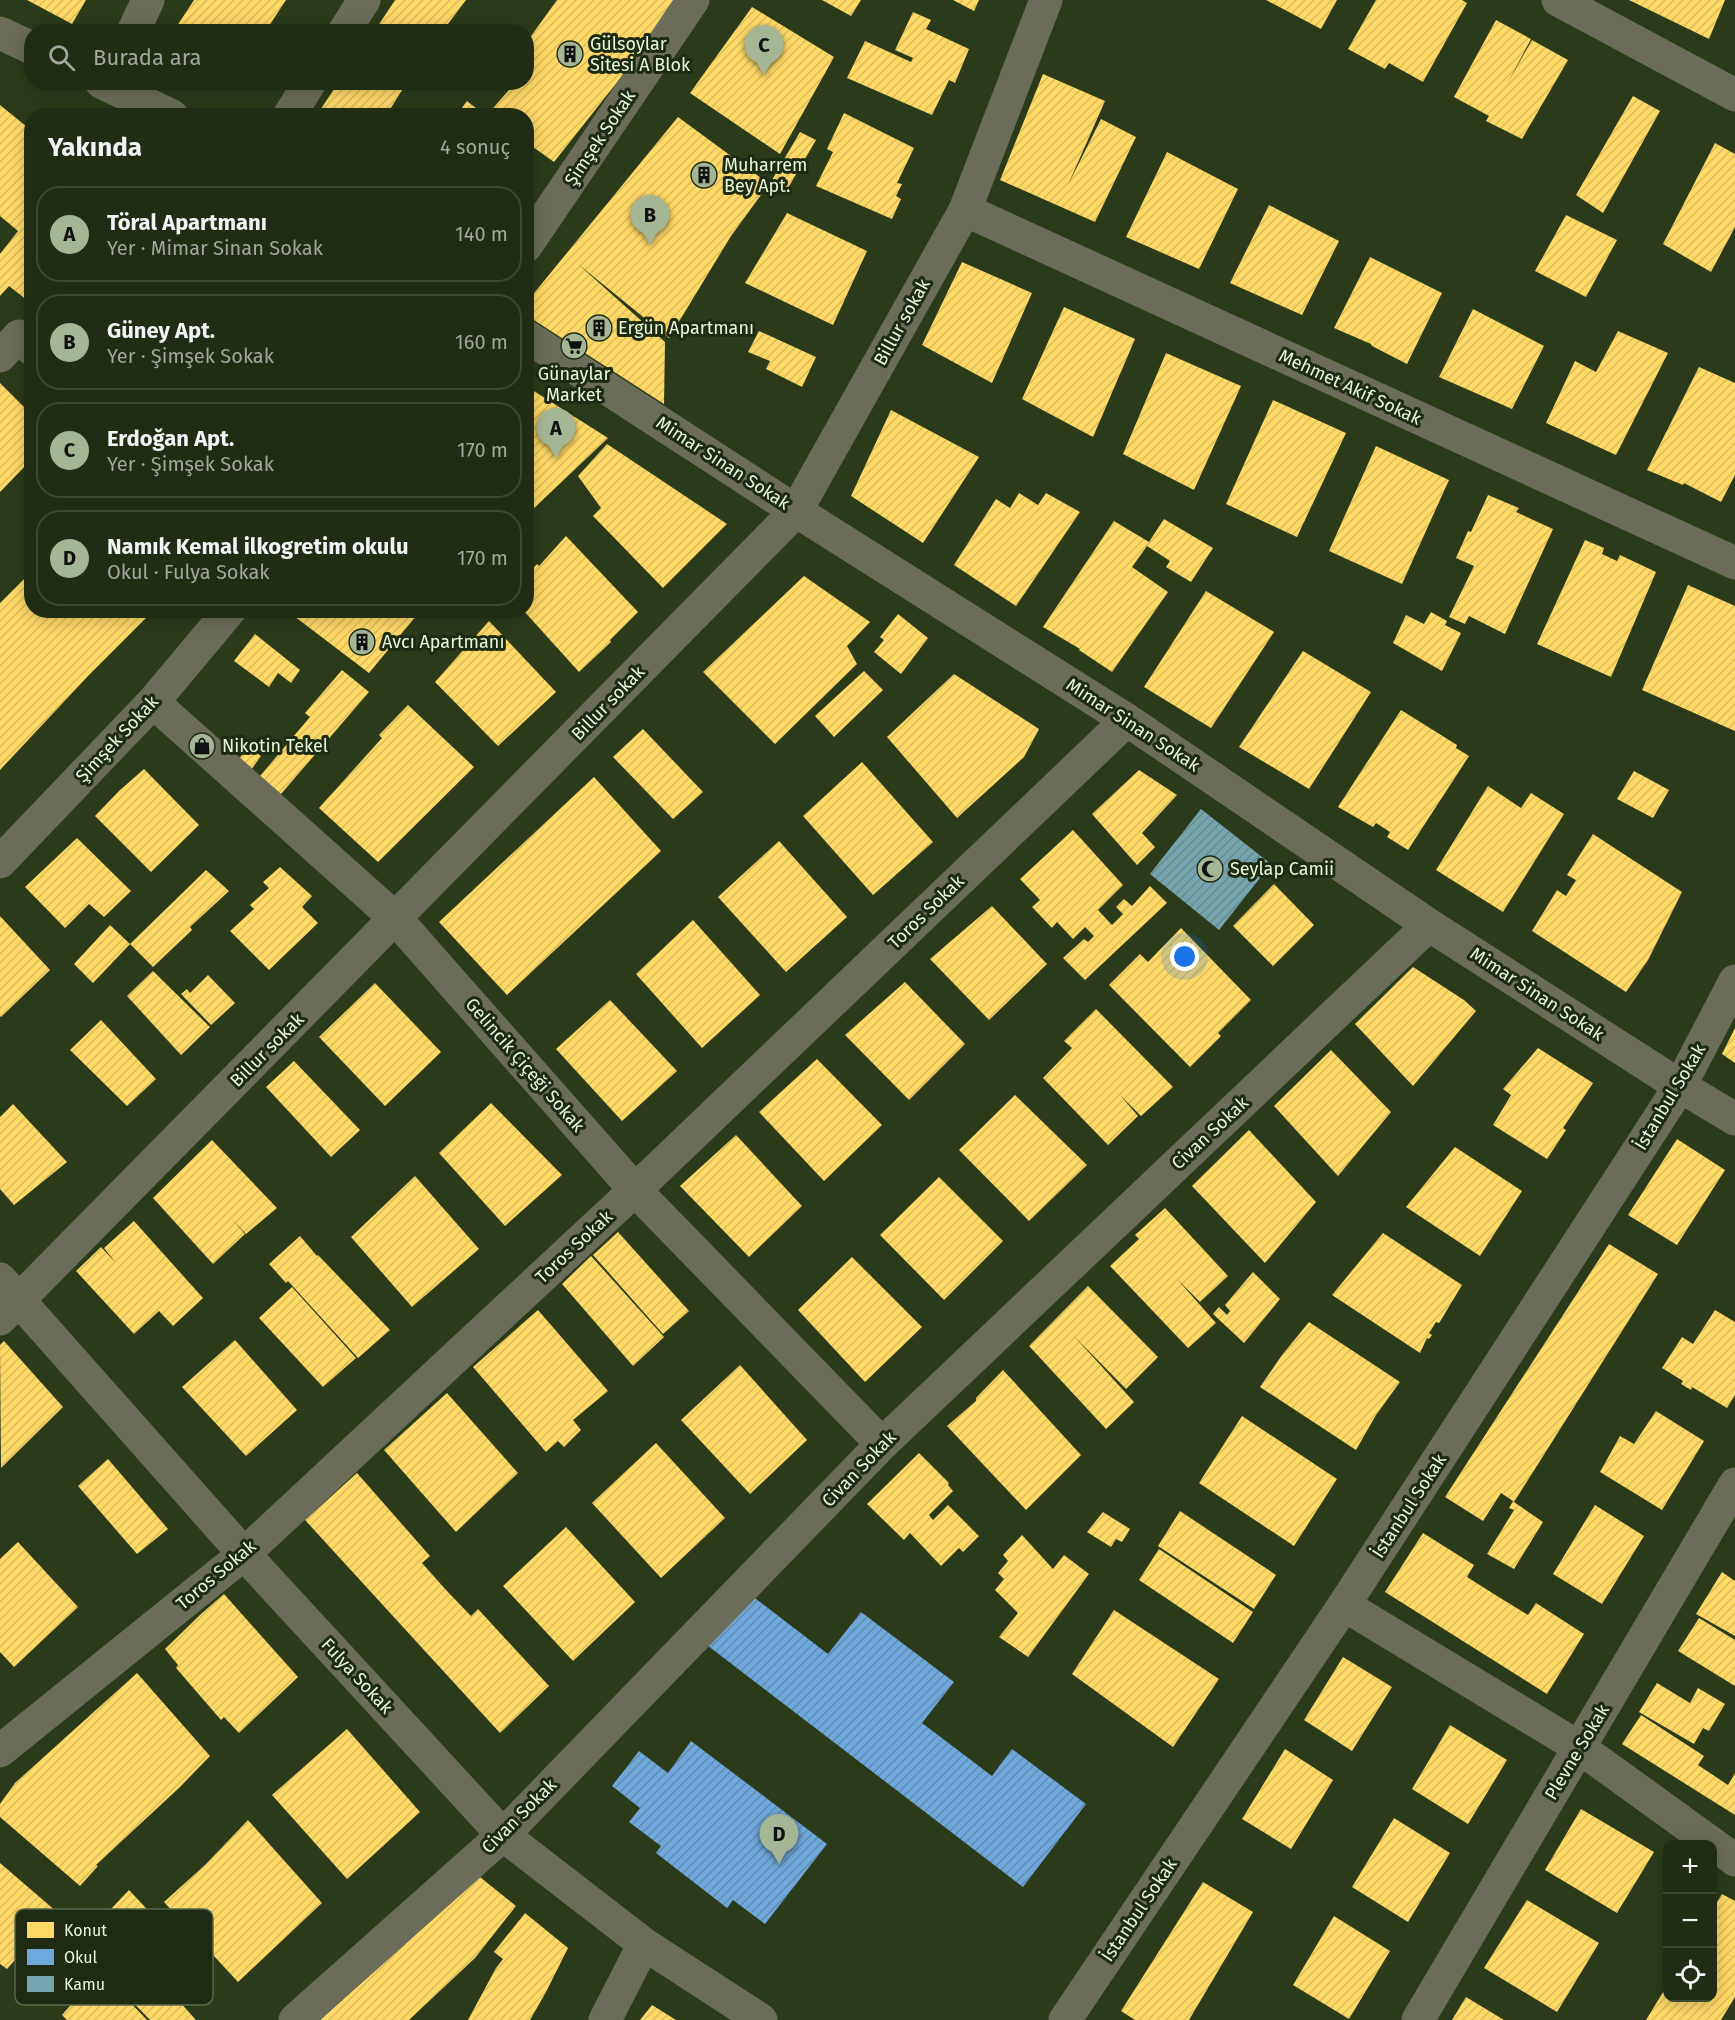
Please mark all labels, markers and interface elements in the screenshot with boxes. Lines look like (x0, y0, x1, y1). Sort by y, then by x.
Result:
search box (24, 24, 534, 90)
pin: C (744, 26, 783, 75)
place label: Gülsoylar Sitesi A Blok (590, 33, 691, 76)
building icon: Gülsoylar Sitesi A Blok (555, 39, 585, 69)
icon: search (45, 41, 78, 74)
text: Burada ara (93, 44, 201, 71)
street label: Şimşek Sokak (560, 85, 641, 190)
text: Yakında (48, 132, 142, 163)
text: 4 sonuç (440, 135, 510, 159)
place label: Muharrem Bey Apt. (724, 154, 807, 197)
building icon: Muharrem Bey Apt. (689, 160, 719, 190)
pin: B (630, 196, 670, 245)
text: Töral Apartmanı (107, 209, 267, 236)
text: A (64, 222, 75, 246)
text: 140 m (455, 222, 508, 246)
text: Yer · Mimar Sinan Sokak (107, 236, 323, 260)
street label: Billur sokak (869, 274, 935, 369)
building icon: Ergün Apartmanı (584, 313, 614, 343)
text: Güney Apt. (107, 317, 215, 344)
place label: Ergün Apartmanı (618, 317, 754, 339)
text: B (63, 330, 76, 354)
text: 160 m (455, 330, 508, 354)
supermarket icon: Günaylar Market (559, 331, 589, 361)
text: Yer · Şimşek Sokak (107, 344, 274, 368)
street label: Mehmet Akif Sokak (1275, 344, 1425, 430)
place label: Günaylar Market (538, 363, 610, 406)
pin: A (536, 408, 576, 458)
street label: Mimar Sinan Sokak (652, 412, 795, 515)
text: Erdoğan Apt. (107, 425, 234, 452)
text: C (64, 438, 75, 462)
text: 170 m (457, 438, 508, 462)
text: Yer · Şimşek Sokak (107, 452, 274, 476)
text: Namık Kemal ilkogretim okulu (107, 533, 409, 560)
text: D (63, 546, 76, 570)
text: 170 m (457, 546, 508, 570)
text: Okul · Fulya Sokak (107, 560, 270, 584)
building icon: Avcı Apartmanı (347, 627, 377, 657)
place label: Avcı Apartmanı (382, 631, 504, 653)
street label: Billur sokak (567, 660, 650, 745)
street label: Mimar Sinan Sokak (1062, 674, 1205, 777)
street label: Şimşek Sokak (71, 690, 163, 787)
shop icon: Nikotin Tekel (187, 731, 217, 761)
place label: Nikotin Tekel (222, 735, 328, 757)
mosque icon: Seylap Camii (1195, 854, 1225, 884)
place label: Seylap Camii (1230, 858, 1334, 880)
street label: Toros Sokak (883, 870, 969, 954)
your location (1170, 942, 1199, 971)
street label: Mimar Sinan Sokak (1466, 943, 1609, 1046)
street label: Gelincik Çiçeği Sokak (461, 993, 590, 1137)
street label: Billur sokak (225, 1008, 309, 1092)
street label: İstanbul Sokak (1630, 1039, 1711, 1154)
street label: Civan Sokak (1167, 1091, 1254, 1174)
street label: Toros Sokak (531, 1205, 618, 1288)
street label: Civan Sokak (817, 1426, 901, 1512)
street label: İstanbul Sokak (1367, 1449, 1451, 1562)
street label: Toros Sokak (172, 1535, 261, 1615)
street label: Fulya Sokak (317, 1634, 398, 1719)
street label: Plevne Sokak (1540, 1700, 1615, 1804)
street label: Civan Sokak (477, 1773, 562, 1858)
pin: D (760, 1814, 798, 1864)
map controls (1663, 1840, 1717, 2002)
button: + (1663, 1840, 1717, 1894)
street label: İstanbul Sokak (1096, 1853, 1182, 1966)
button: − (1663, 1894, 1717, 1948)
legend (15, 1909, 213, 2005)
text: Konut (64, 1921, 107, 1940)
text: Okul (64, 1948, 97, 1967)
button: locate (1663, 1948, 1717, 2002)
text: Kamu (64, 1975, 105, 1994)

